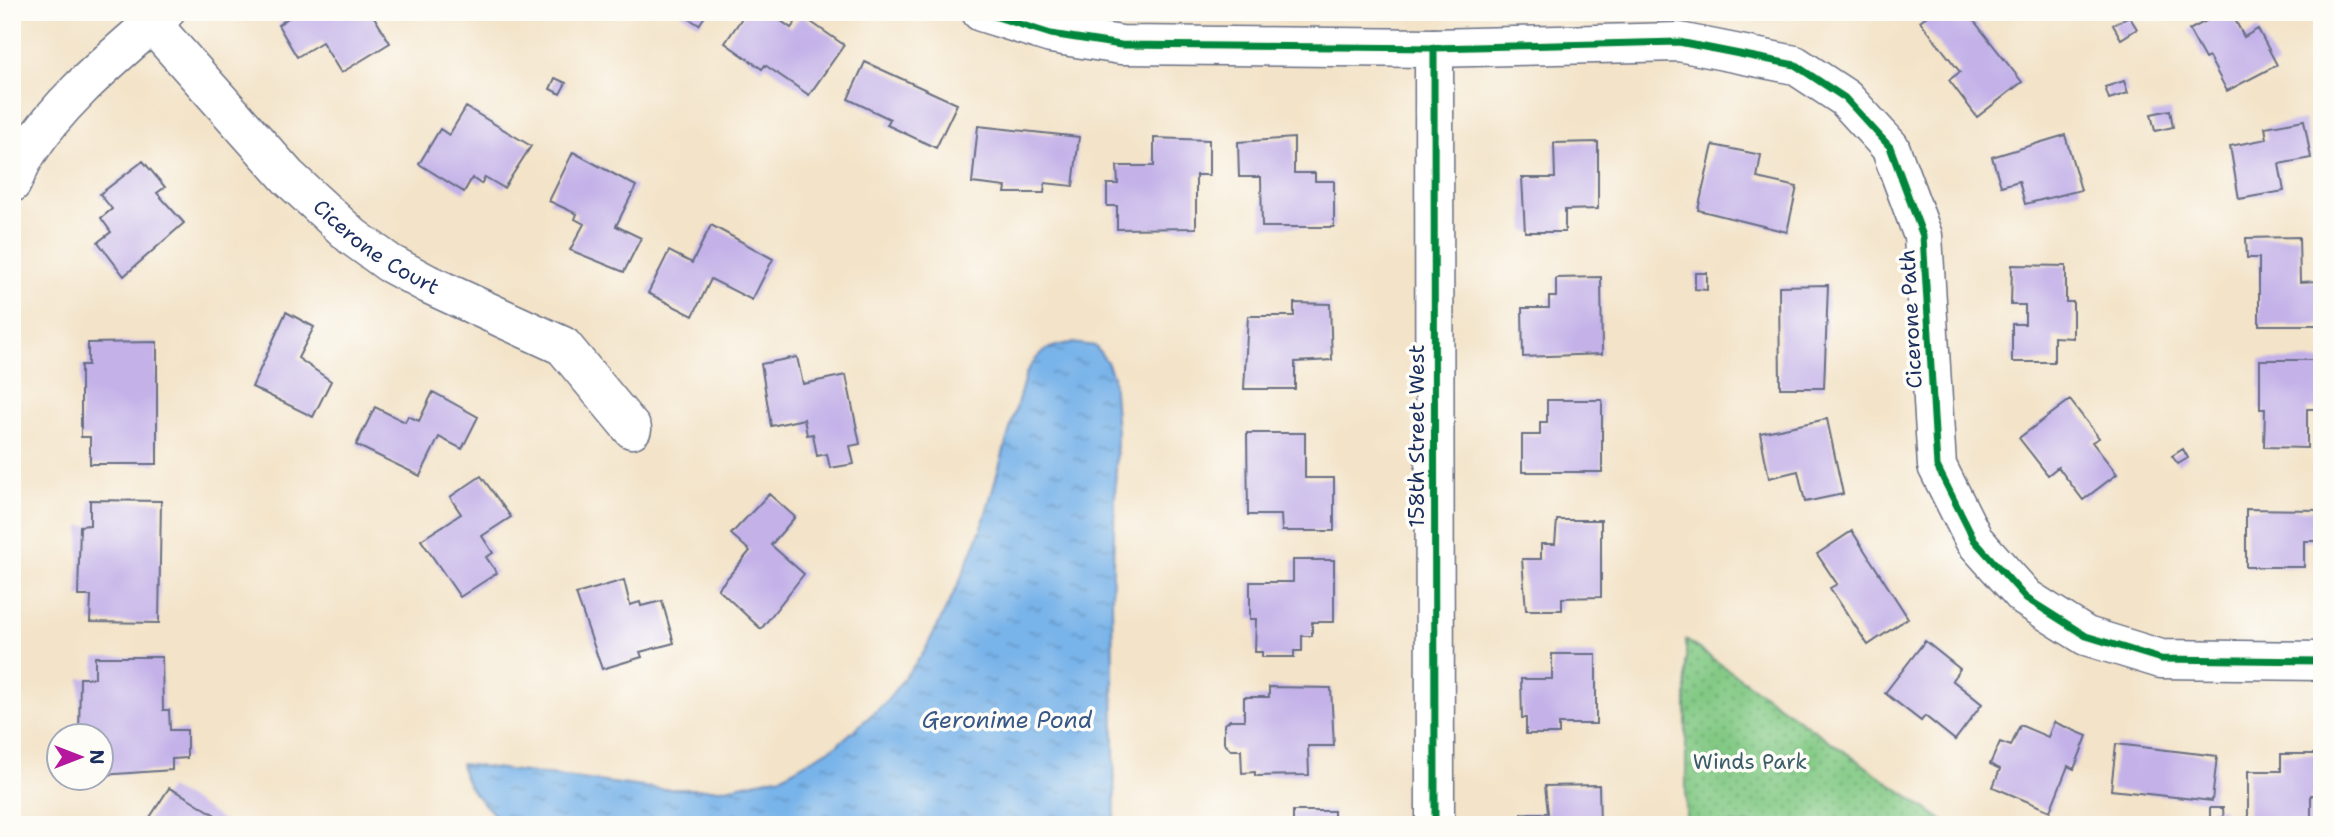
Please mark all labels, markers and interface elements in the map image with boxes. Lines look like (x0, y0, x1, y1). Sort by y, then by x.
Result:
street label: Cicerone Court (307, 193, 444, 301)
street label: Cicerone Path (1893, 249, 1929, 389)
street label: 158th Street West (1403, 344, 1431, 528)
water label: Geronime Pond (922, 705, 1093, 735)
north arrow (46, 722, 116, 792)
park label: Winds Park (1693, 748, 1807, 776)
text: N (84, 749, 109, 765)

